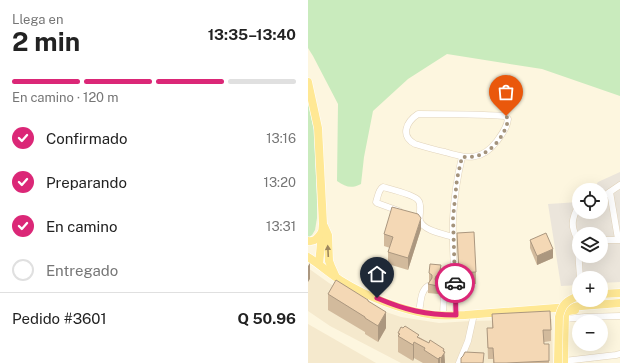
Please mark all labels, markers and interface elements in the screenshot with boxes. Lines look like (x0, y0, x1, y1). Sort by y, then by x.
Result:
text: Llega en (12, 12, 63, 27)
text: 2 min (12, 26, 80, 57)
text: 13:35–13:40 (208, 26, 296, 43)
pin (489, 75, 523, 116)
icon: bag (495, 81, 517, 103)
text: En camino · 120 m (12, 90, 119, 105)
icon: check (12, 127, 34, 149)
text: Confirmado (46, 130, 127, 147)
text: 13:16 (266, 131, 296, 146)
icon: check (12, 171, 34, 193)
text: Preparando (46, 174, 127, 191)
text: 13:20 (264, 175, 296, 190)
map controls (572, 183, 608, 351)
button: locate (572, 183, 608, 219)
icon: check (12, 215, 34, 237)
text: En camino (46, 218, 118, 235)
text: 13:31 (266, 219, 296, 234)
button: layers (572, 227, 608, 263)
one-way arrow (325, 245, 332, 257)
pin (360, 257, 394, 298)
text: Entregado (46, 262, 118, 279)
icon: home (366, 263, 388, 285)
courier (435, 263, 475, 303)
button: + (572, 271, 608, 307)
icon: car (444, 272, 466, 294)
text: Pedido #3601 (12, 310, 107, 327)
text: Q 50.96 (237, 310, 296, 327)
button: − (572, 315, 608, 351)

